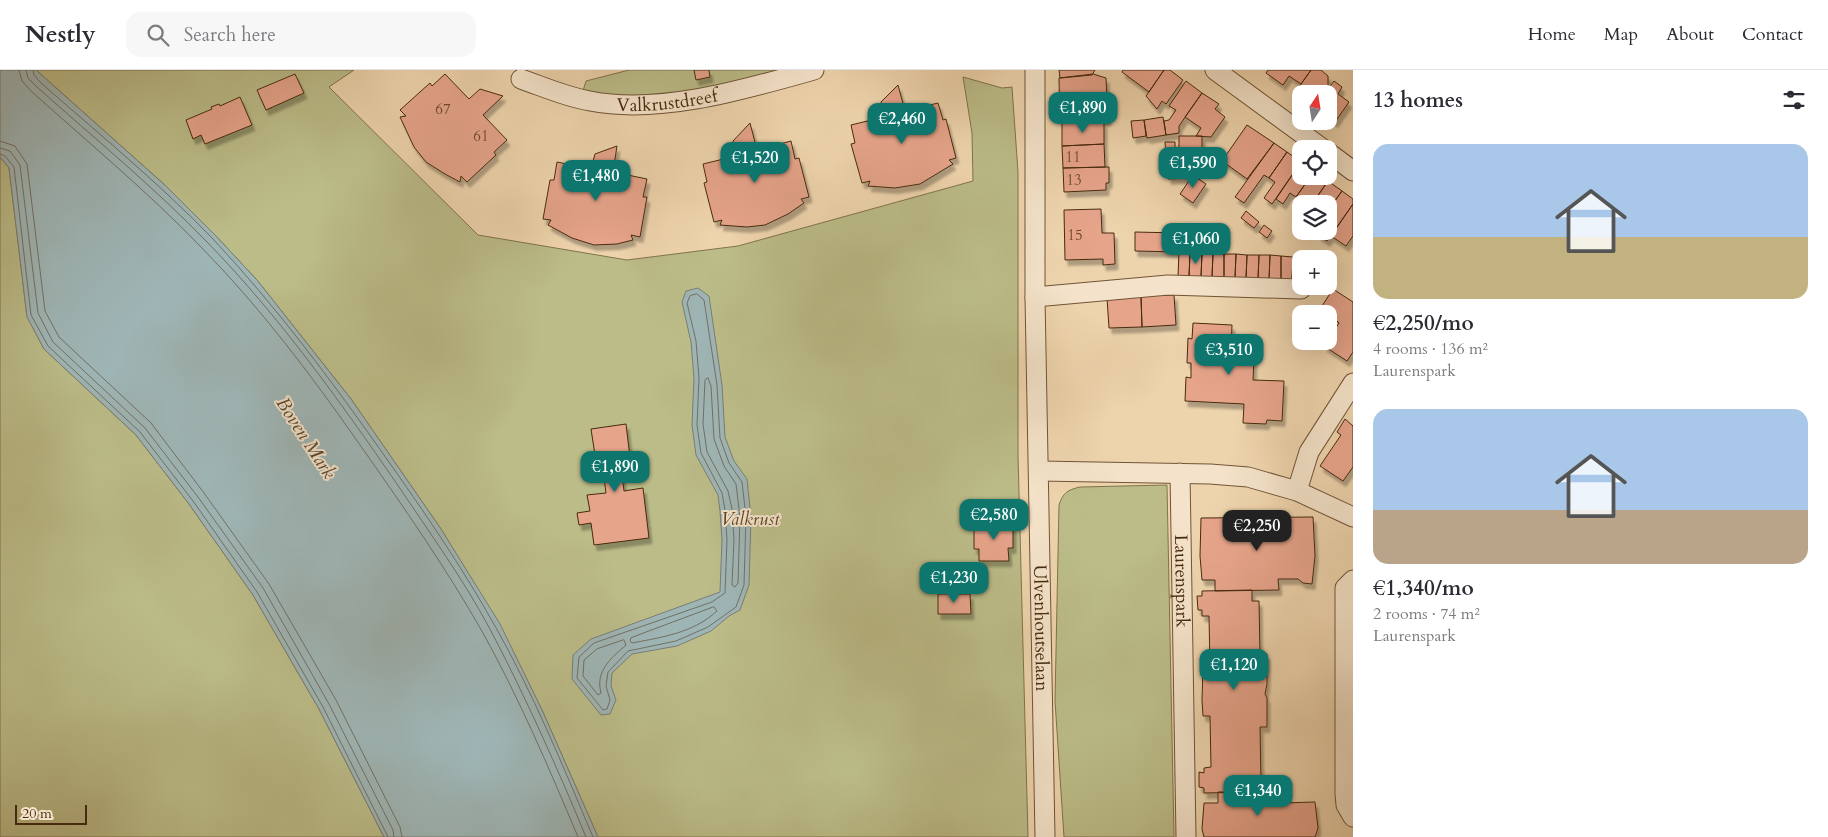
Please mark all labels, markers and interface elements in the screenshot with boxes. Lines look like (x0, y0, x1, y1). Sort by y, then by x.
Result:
search box (126, 12, 476, 57)
text: Nestly (25, 18, 96, 51)
icon: search (144, 21, 172, 49)
text: Search here (184, 22, 276, 48)
text: Home (1528, 22, 1576, 47)
text: Map (1604, 22, 1638, 47)
text: About (1666, 22, 1714, 47)
text: Contact (1742, 22, 1803, 47)
street label: Valkrustdreef (616, 82, 723, 118)
north arrow (1292, 85, 1338, 130)
map controls (1292, 85, 1337, 350)
text: 13 homes (1373, 86, 1463, 115)
icon: filters (1780, 86, 1808, 114)
pin: €1,890 (1042, 92, 1124, 134)
text: €1,890 (1060, 97, 1107, 119)
house number: 67 (435, 99, 451, 119)
pin: €2,460 (861, 102, 943, 145)
text: €2,460 (879, 108, 926, 130)
house number: 61 (473, 126, 489, 146)
button: locate (1292, 140, 1337, 185)
pin: €1,520 (714, 142, 796, 184)
pin: €1,590 (1152, 146, 1234, 189)
text: €1,520 (732, 147, 779, 169)
house number: 11 (1065, 147, 1081, 167)
text: €1,590 (1170, 152, 1217, 174)
pin: €1,480 (555, 160, 637, 202)
text: €1,480 (573, 165, 620, 187)
house number: 13 (1066, 170, 1082, 190)
icon: home (1546, 176, 1636, 266)
button: layers (1292, 195, 1337, 240)
pin: €1,060 (1155, 222, 1237, 265)
house number: 15 (1067, 225, 1083, 245)
text: €1,060 (1173, 228, 1220, 250)
button: + (1292, 250, 1337, 295)
button: − (1292, 305, 1337, 350)
text: €2,250/mo (1373, 309, 1474, 338)
pin: €3,510 (1188, 334, 1270, 376)
text: 4 rooms · 136 m² (1373, 338, 1488, 360)
text: €3,510 (1206, 339, 1253, 361)
text: Laurenspark (1373, 360, 1456, 382)
water label: Boven Mark (270, 392, 342, 484)
icon: home (1546, 441, 1636, 531)
pin: €1,890 (574, 450, 656, 493)
text: €1,890 (592, 456, 639, 478)
pin: €2,580 (953, 498, 1035, 541)
text: €2,580 (971, 504, 1018, 526)
park label: Valkrust (721, 507, 780, 532)
pin: €2,250 (1216, 510, 1298, 552)
text: €2,250 (1234, 515, 1281, 537)
street label: Laurenspark (1169, 534, 1195, 628)
pin: €1,230 (913, 562, 995, 604)
street label: Ulvenhoutselaan (1027, 564, 1055, 692)
text: €1,230 (931, 567, 978, 589)
text: €1,340/mo (1373, 574, 1474, 603)
text: 2 rooms · 74 m² (1373, 603, 1480, 625)
text: Laurenspark (1373, 625, 1456, 647)
pin: €1,120 (1193, 648, 1275, 691)
text: €1,120 (1211, 654, 1258, 676)
pin: €1,340 (1217, 774, 1299, 817)
text: €1,340 (1235, 780, 1282, 802)
scale bar (15, 802, 88, 825)
text: 20 m (22, 804, 52, 823)

